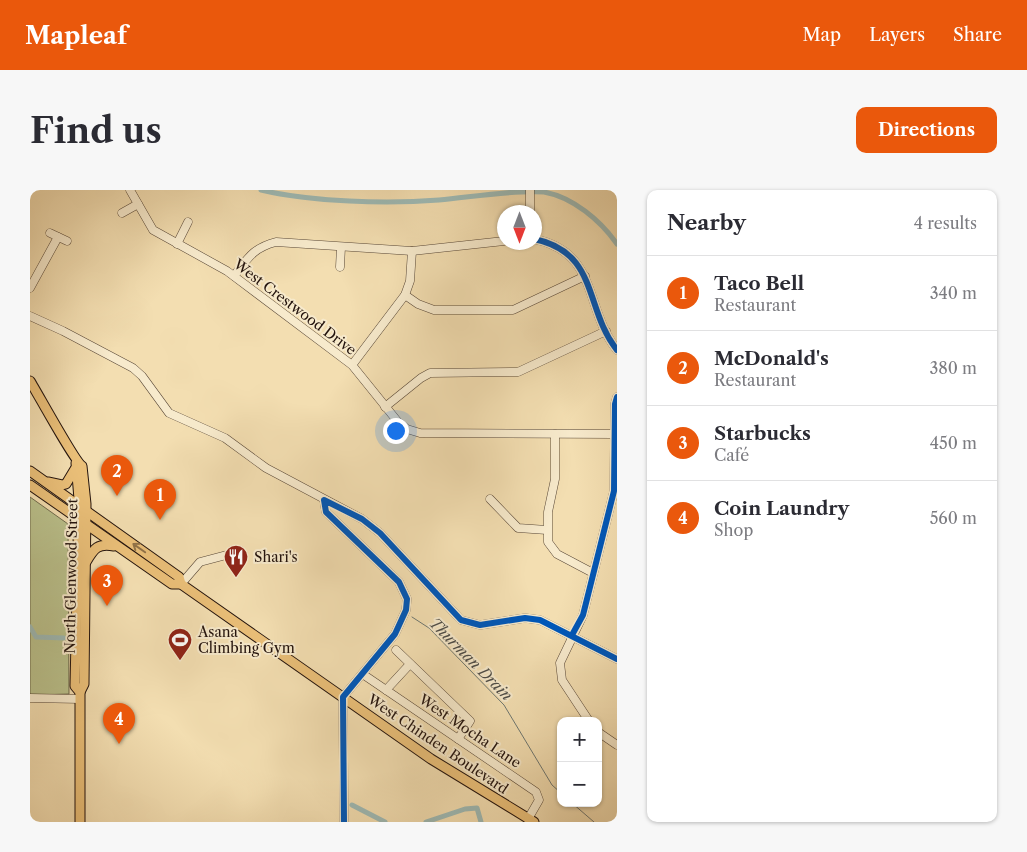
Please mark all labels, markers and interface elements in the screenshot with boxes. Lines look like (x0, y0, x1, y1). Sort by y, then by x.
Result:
text: Mapleaf (25, 21, 127, 50)
text: Map (803, 24, 841, 46)
text: Layers (869, 24, 925, 46)
text: Share (953, 24, 1002, 46)
button: Directions (856, 107, 997, 153)
text: Find us (30, 109, 162, 152)
north arrow (497, 205, 542, 250)
text: Nearby (667, 210, 746, 235)
text: 4 results (914, 213, 977, 233)
street label: West Crestwood Drive (229, 254, 360, 359)
text: Taco Bell (714, 272, 804, 295)
text: 1 (679, 283, 687, 303)
text: 340 m (930, 283, 977, 303)
text: Restaurant (714, 295, 796, 315)
text: McDonald's (714, 347, 829, 370)
text: 2 (678, 358, 688, 378)
text: 380 m (929, 358, 977, 378)
text: Restaurant (714, 370, 796, 390)
your location (383, 418, 409, 444)
text: Starbucks (714, 422, 811, 445)
text: 3 (678, 433, 688, 453)
text: 450 m (930, 433, 977, 453)
text: Café (714, 445, 749, 465)
pin: 2 (101, 455, 133, 496)
pin: 1 (144, 479, 176, 520)
text: Coin Laundry (714, 497, 849, 520)
street label: North Glenwood Street (61, 498, 81, 654)
text: 4 (678, 508, 688, 528)
text: 560 m (930, 508, 977, 528)
text: Shop (714, 520, 753, 540)
one-way arrow (132, 543, 146, 553)
restaurant icon: Shari's (223, 544, 249, 578)
place label: Shari's (254, 548, 298, 566)
pin: 3 (91, 565, 123, 606)
water label: Thurman Drain (426, 614, 516, 704)
place label: Asana Climbing Gym (197, 623, 295, 657)
sports icon: Asana Climbing Gym (167, 627, 193, 661)
street label: West Chinden Boulevard (363, 690, 512, 798)
street label: West Mocha Lane (415, 690, 525, 772)
pin: 4 (103, 703, 135, 744)
map controls (557, 717, 602, 807)
button: + (557, 717, 602, 762)
button: − (557, 762, 602, 807)

